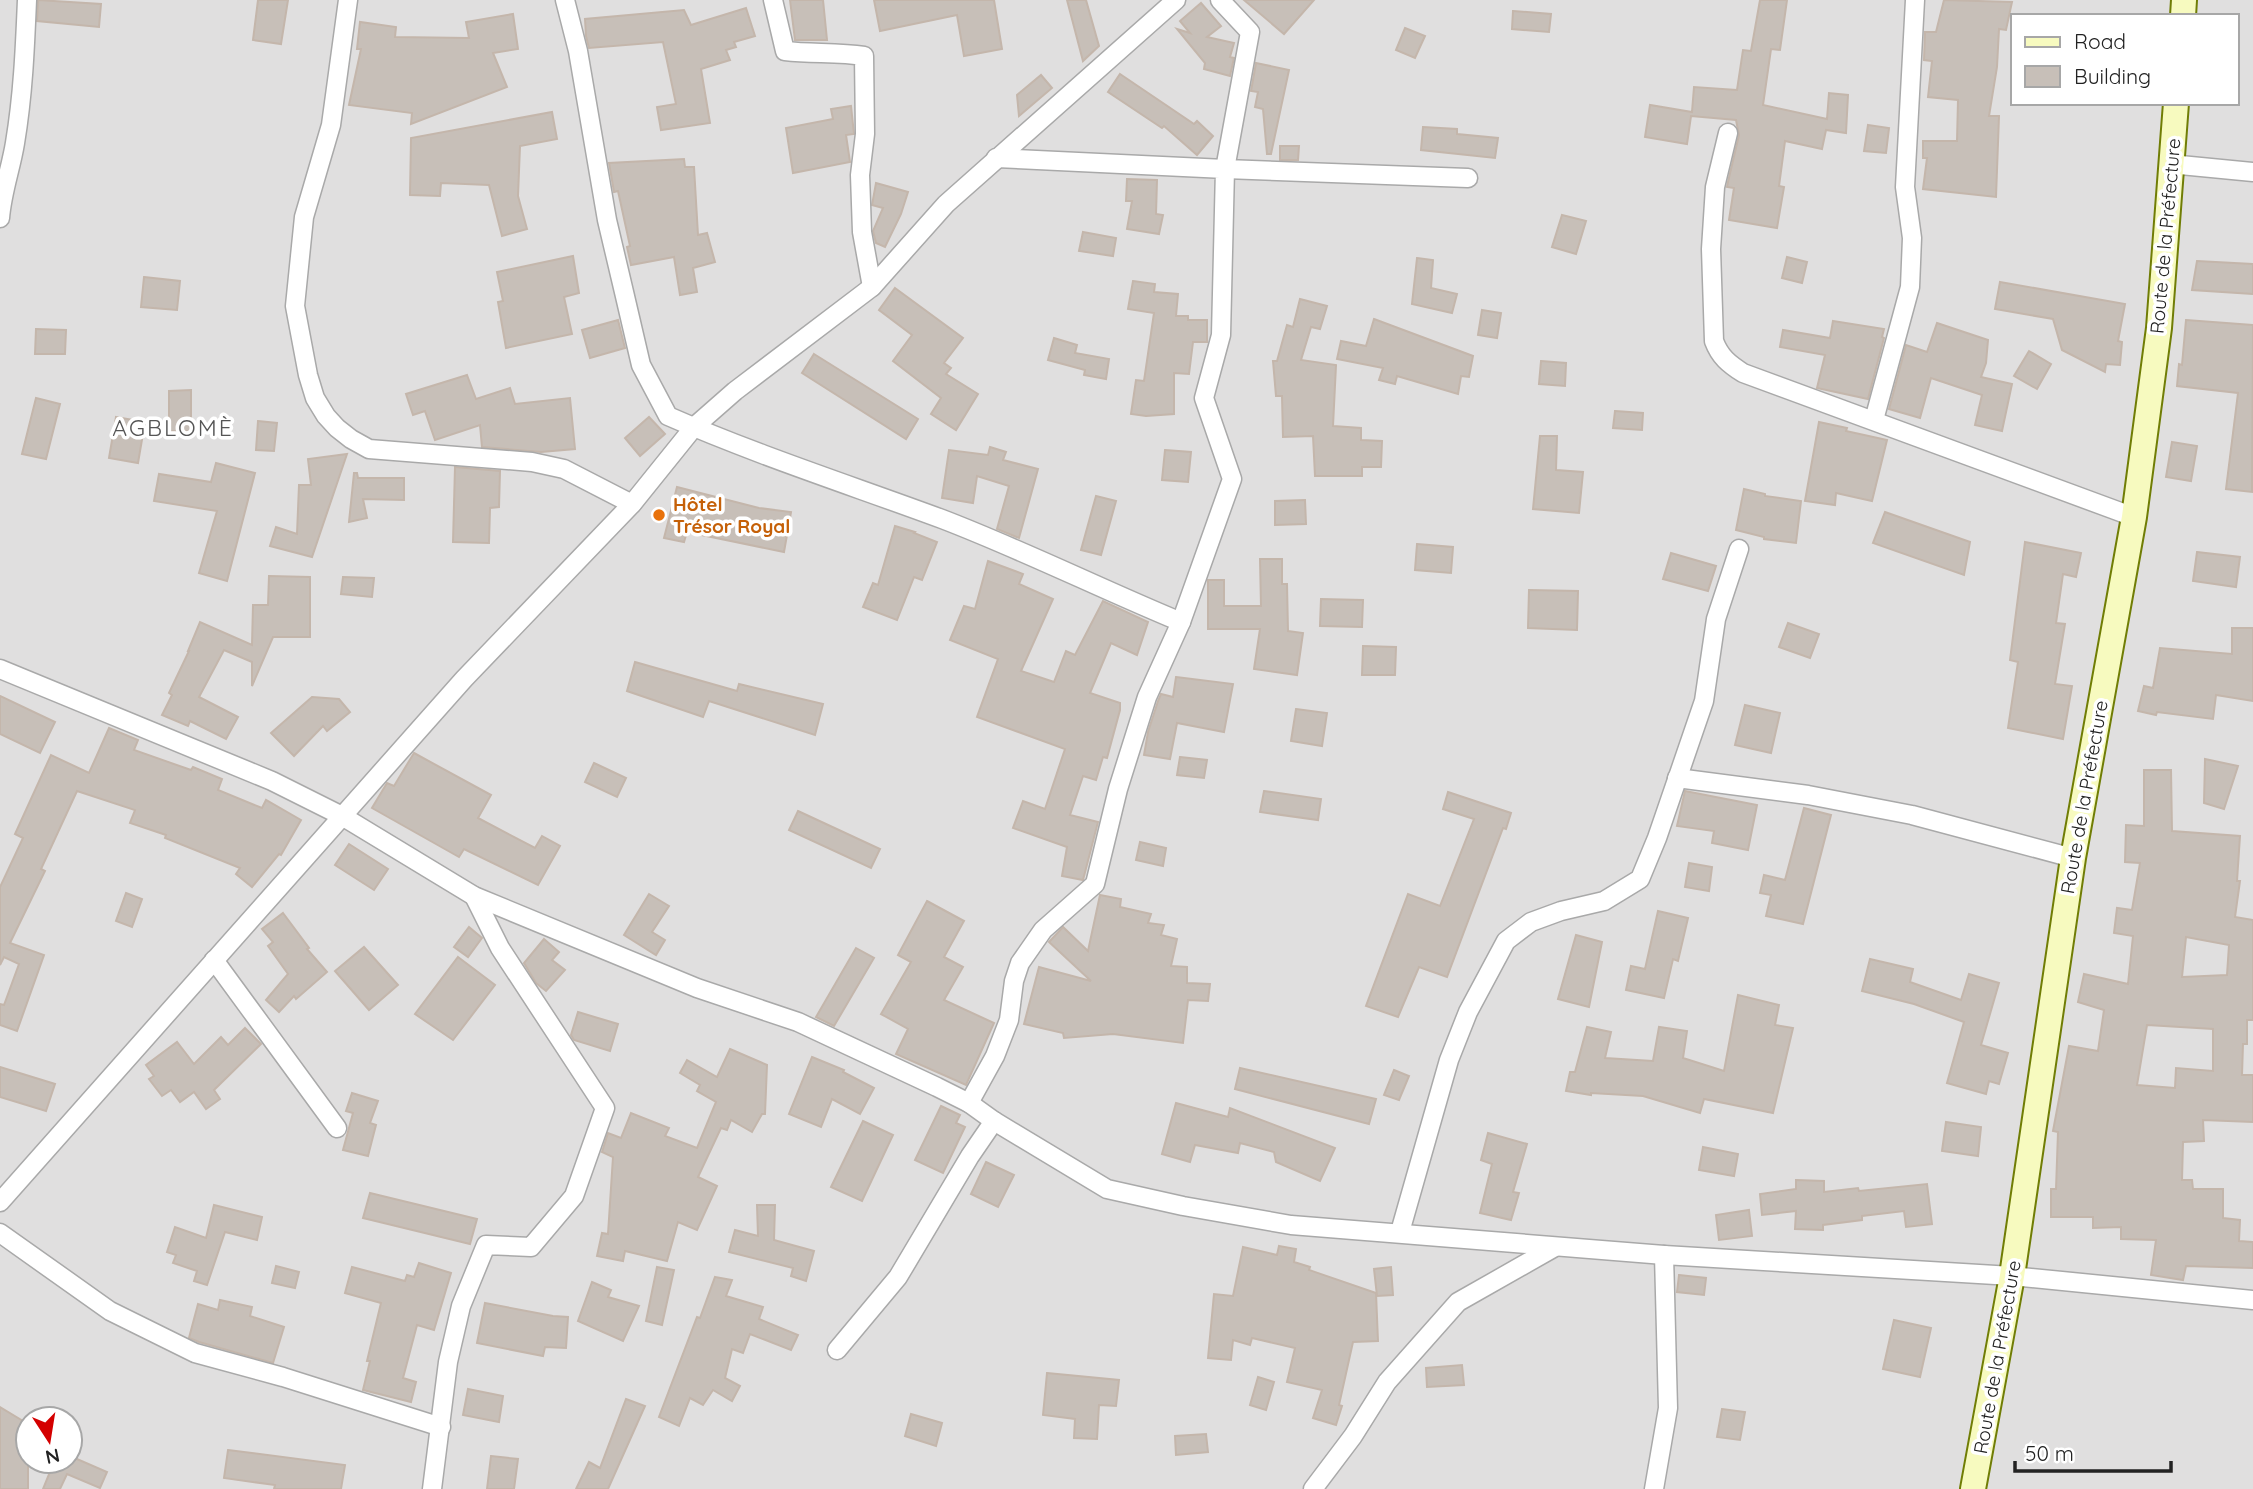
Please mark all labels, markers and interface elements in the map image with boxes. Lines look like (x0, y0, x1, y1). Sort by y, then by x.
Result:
legend (2011, 14, 2239, 105)
text: Road (2074, 28, 2126, 54)
text: Building (2074, 63, 2151, 89)
street label: Route de la Préfecture (2144, 137, 2186, 335)
district label: AGBLOMÈ (112, 413, 234, 442)
place label: Hôtel Trésor Royal (673, 492, 790, 538)
marker: Hôtel Trésor Royal (651, 507, 667, 523)
street label: Route de la Préfecture (2055, 698, 2113, 896)
street label: Route de la Préfecture (1968, 1258, 2026, 1456)
north arrow (14, 1405, 84, 1475)
scale bar (2015, 1430, 2171, 1474)
text: 50 m (2025, 1440, 2074, 1466)
text: N (43, 1443, 62, 1470)

